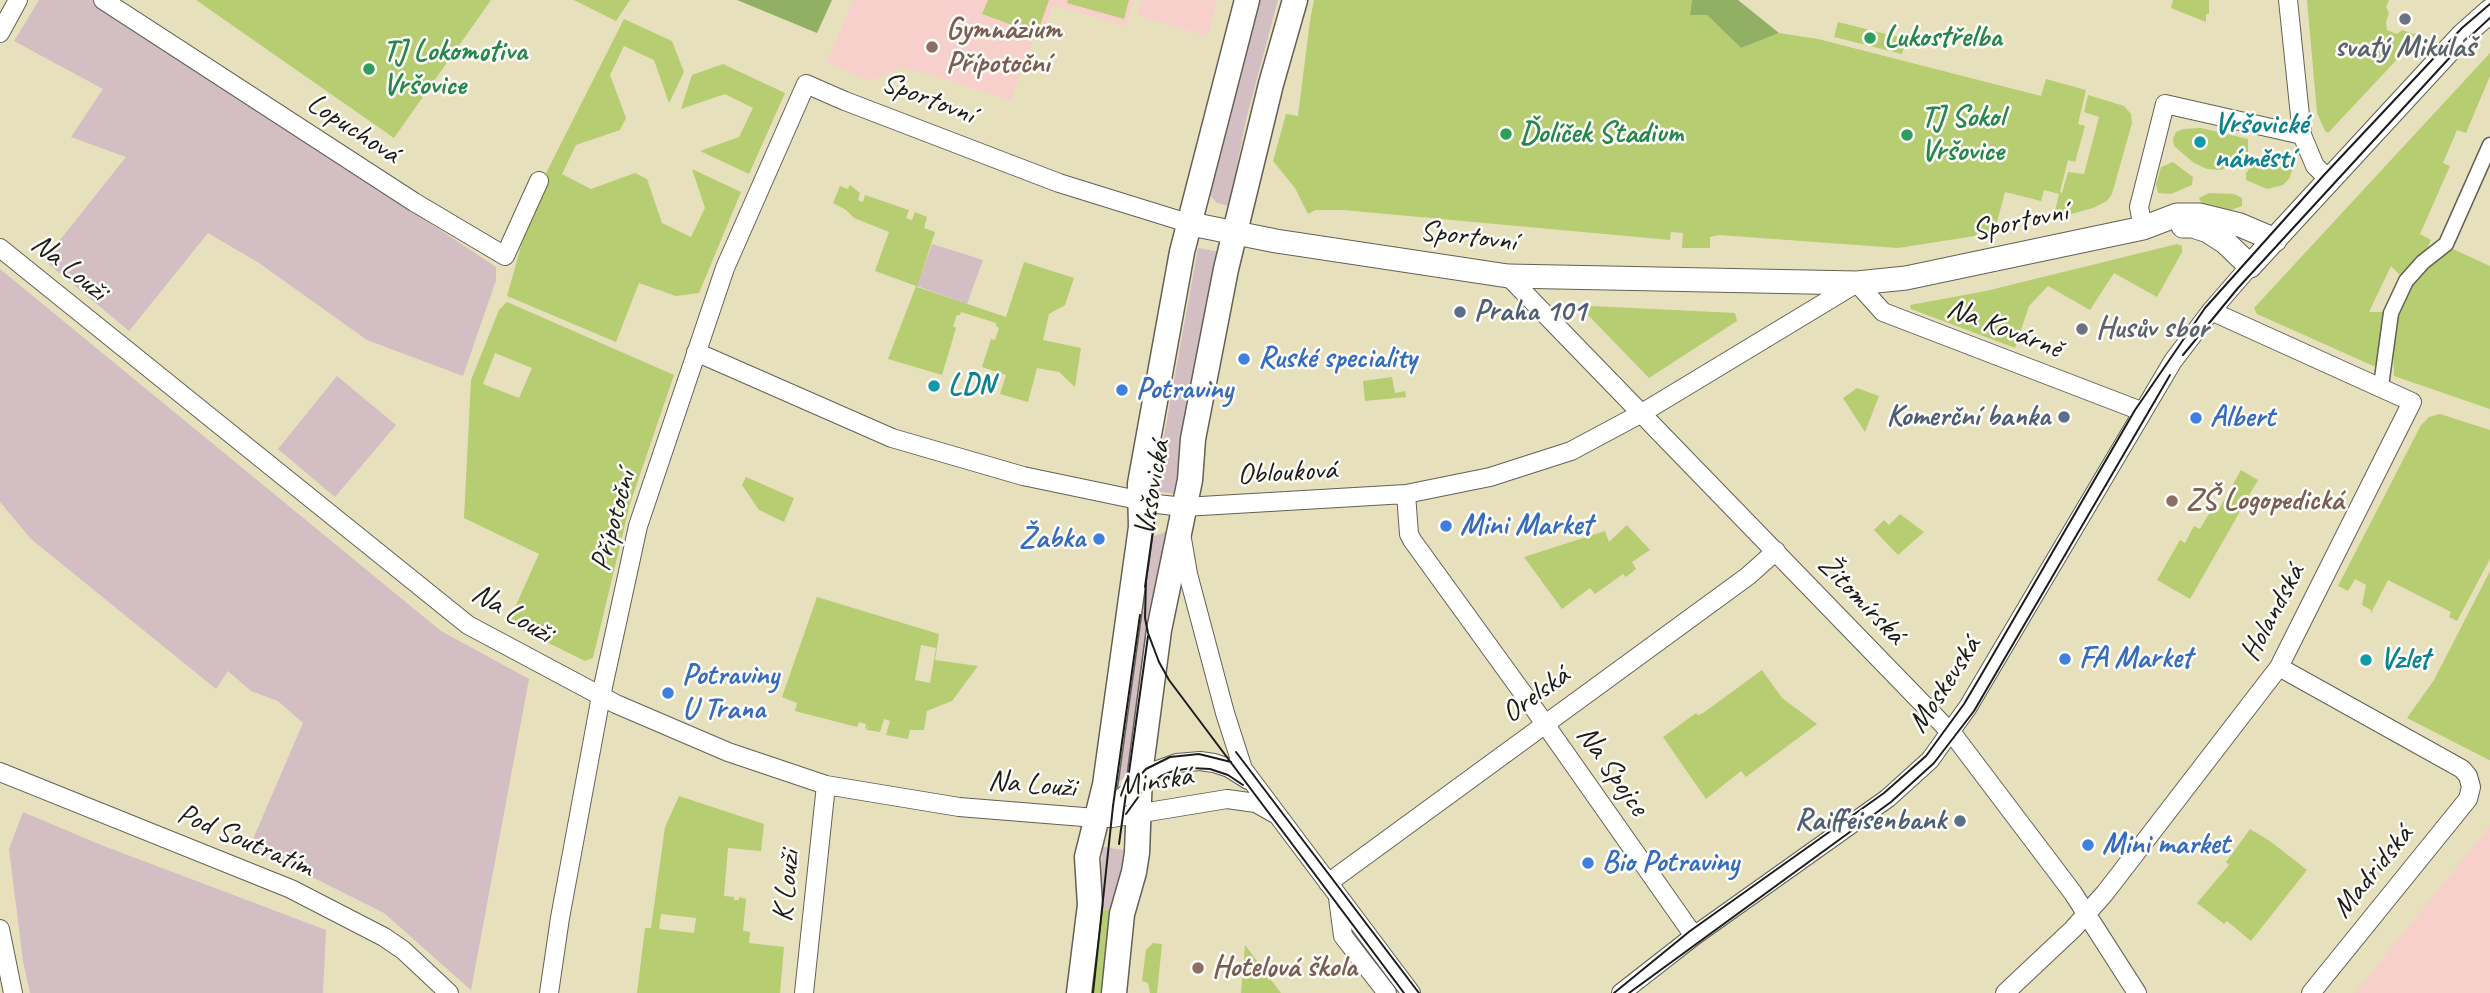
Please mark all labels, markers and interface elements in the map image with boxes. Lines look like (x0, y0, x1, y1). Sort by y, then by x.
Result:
marker: svatý Mikuláš (2397, 11, 2413, 27)
place label: Gymnázium Přípotoční (946, 12, 1061, 82)
place label: Lukostřelba (1884, 20, 2002, 56)
marker: Lukostřelba (1862, 30, 1878, 46)
place label: svatý Mikuláš (2335, 30, 2475, 66)
place label: TJ Lokomotiva Vršovice (383, 34, 527, 104)
marker: Gymnázium Přípotoční (924, 39, 940, 55)
marker: TJ Lokomotiva Vršovice (361, 61, 377, 77)
street label: Sportovní (876, 65, 980, 133)
street label: Lopuchová (300, 86, 406, 172)
place label: TJ Sokol Vršovice (1921, 100, 2004, 170)
place label: Vršovické náměstí (2214, 107, 2308, 178)
place label: Ďolíček Stadium (1520, 116, 1683, 152)
marker: Ďolíček Stadium (1498, 126, 1514, 142)
marker: TJ Sokol Vršovice (1899, 127, 1915, 143)
marker: Vršovické náměstí (2192, 134, 2208, 150)
street label: Sportovní (1969, 194, 2071, 250)
street label: Sportovní (1418, 213, 1518, 261)
street label: Na Louži (24, 226, 114, 310)
street label: Na Kovárně (1942, 291, 2066, 367)
place label: Praha 101 (1474, 294, 1586, 330)
marker: Praha 101 (1452, 304, 1468, 320)
place label: Husův sbor (2096, 311, 2209, 347)
marker: Husův sbor (2074, 321, 2090, 337)
place label: Ruské speciality (1258, 341, 1416, 377)
marker: Ruské speciality (1236, 351, 1252, 367)
place label: LDN (948, 368, 995, 404)
place label: Potraviny (1136, 372, 1233, 408)
marker: LDN (926, 378, 942, 394)
marker: Potraviny (1114, 382, 1130, 398)
place label: Komerční banka (1887, 399, 2050, 435)
place label: Albert (2210, 400, 2275, 436)
marker: Komerční banka (2056, 409, 2072, 425)
marker: Albert (2188, 410, 2204, 426)
street label: Vršovická (1127, 438, 1179, 538)
street label: Oblouková (1236, 452, 1338, 494)
street label: Přípotoční (583, 467, 645, 575)
place label: ZŠ Logopedická (2186, 483, 2343, 519)
marker: ZŠ Logopedická (2164, 493, 2180, 509)
place label: Mini Market (1460, 508, 1592, 544)
marker: Mini Market (1438, 518, 1454, 534)
place label: Žabka (1019, 521, 1085, 557)
marker: Žabka (1091, 531, 1107, 547)
street label: Žitomírská (1810, 548, 1912, 652)
street label: Holandská (2233, 559, 2313, 667)
street label: Na Louži (465, 576, 559, 652)
street label: Moskevská (1901, 630, 1989, 740)
place label: FA Market (2079, 641, 2192, 677)
place label: Vzlet (2380, 642, 2429, 678)
marker: FA Market (2057, 651, 2073, 667)
marker: Vzlet (2358, 652, 2374, 668)
place label: Potraviny U Trana (682, 658, 779, 728)
street label: Orelská (1495, 658, 1577, 732)
marker: Potraviny U Trana (660, 685, 676, 701)
street label: Na Spojce (1568, 719, 1656, 823)
street label: Minská (1115, 758, 1195, 806)
street label: Na Louži (987, 763, 1077, 807)
street label: Pod Soutratím (172, 796, 318, 886)
place label: Raiffeisenbank (1795, 803, 1946, 839)
marker: Raiffeisenbank (1952, 813, 1968, 829)
street label: Madridská (2325, 818, 2421, 926)
place label: Mini market (2102, 827, 2229, 863)
marker: Mini market (2080, 837, 2096, 853)
place label: Bio Potraviny (1602, 845, 1739, 881)
street label: K Louži (765, 848, 809, 924)
marker: Bio Potraviny (1580, 855, 1596, 871)
place label: Hotelová škola (1212, 950, 1357, 986)
marker: Hotelová škola (1190, 960, 1206, 976)

